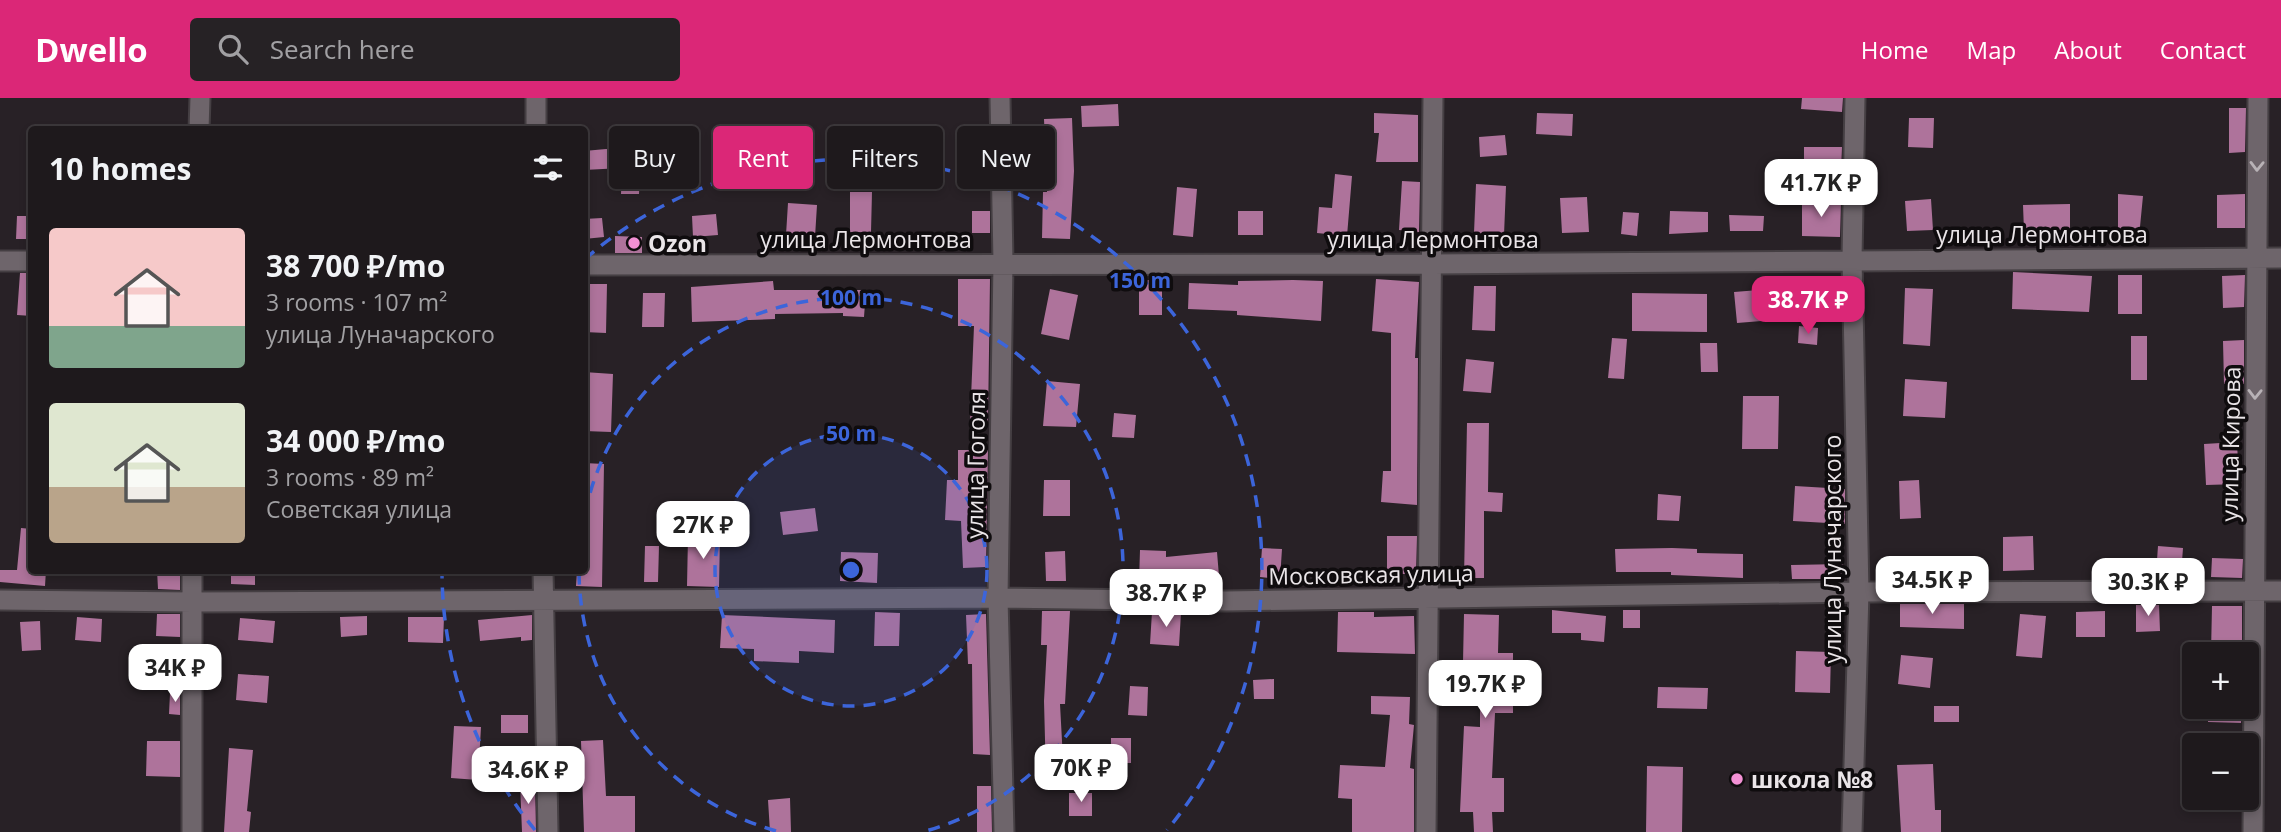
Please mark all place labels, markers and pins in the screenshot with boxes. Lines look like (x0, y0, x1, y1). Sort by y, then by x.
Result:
pin: 41.7K ₽ (1756, 159, 1886, 219)
place label: Ozon (648, 227, 707, 259)
marker: Ozon (626, 235, 642, 251)
pin: 38.7K ₽ (1743, 276, 1873, 336)
pin: 27K ₽ (654, 502, 752, 561)
pin: 34.5K ₽ (1867, 556, 1997, 616)
centre of rings (839, 558, 863, 582)
pin: 30.3K ₽ (2083, 559, 2213, 618)
pin: 38.7K ₽ (1101, 570, 1231, 629)
pin: 34K ₽ (126, 644, 224, 704)
pin: 19.7K ₽ (1420, 660, 1550, 720)
pin: 70K ₽ (1032, 744, 1130, 804)
pin: 34.6K ₽ (463, 746, 593, 806)
place label: школа №8 (1751, 763, 1873, 795)
marker: школа №8 (1729, 771, 1745, 787)

